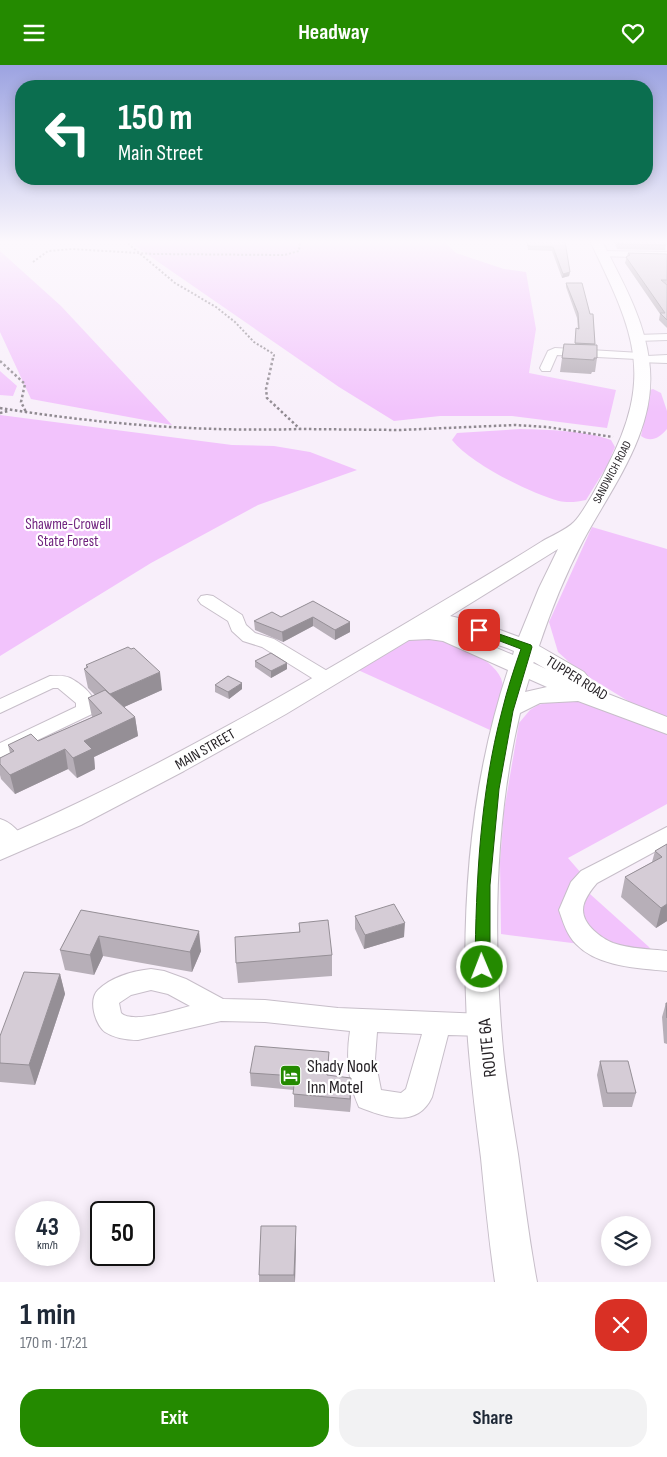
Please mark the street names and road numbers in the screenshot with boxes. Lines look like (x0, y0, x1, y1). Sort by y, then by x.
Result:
street label: SANDWICH ROAD (590, 438, 635, 506)
street label: TUPPER ROAD (542, 652, 611, 705)
street label: MAIN STREET (172, 725, 239, 774)
street label: ROUTE 6A (474, 1017, 501, 1078)

